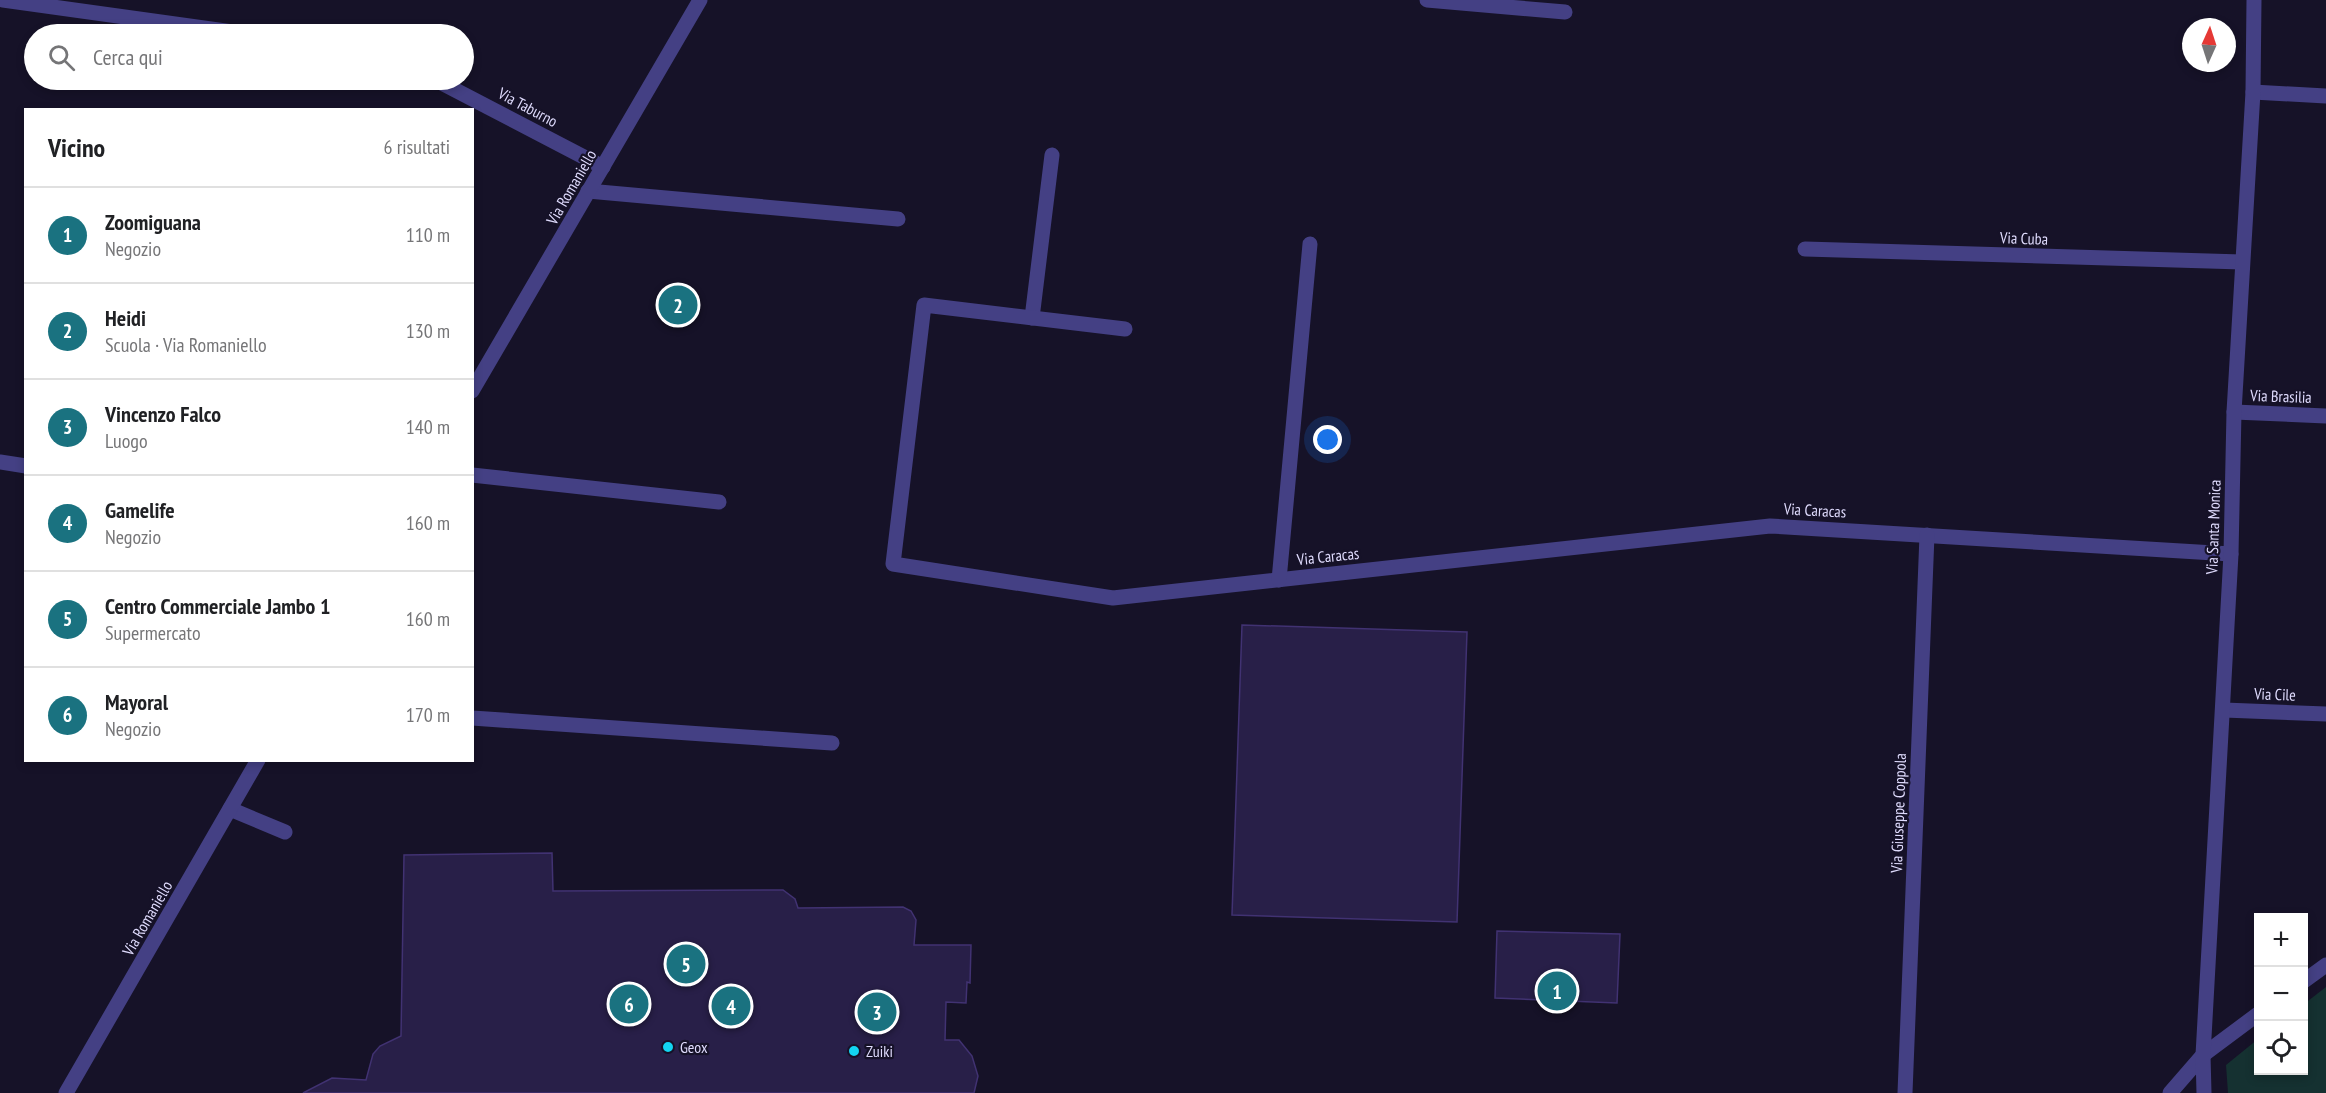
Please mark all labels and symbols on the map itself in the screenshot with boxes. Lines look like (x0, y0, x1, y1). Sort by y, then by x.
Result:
north arrow (2182, 18, 2236, 72)
street label: Via Taburno (494, 83, 561, 131)
street label: Via Romaniello (541, 146, 600, 229)
street label: Via Cuba (1999, 227, 2048, 249)
pin: 2 (658, 282, 698, 328)
street label: Via Brasilia (2249, 385, 2312, 407)
your location (1313, 425, 1342, 454)
street label: Via Santa Monica (2201, 479, 2225, 576)
street label: Via Caracas (1782, 498, 1847, 522)
street label: Via Caracas (1295, 543, 1360, 569)
street label: Via Cile (2253, 683, 2296, 705)
street label: Via Giuseppe Coppola (1886, 753, 1910, 874)
street label: Via Romaniello (117, 877, 176, 960)
pin: 5 (666, 942, 706, 986)
pin: 1 (1538, 968, 1576, 1014)
pin: 6 (610, 982, 648, 1026)
pin: 4 (712, 984, 750, 1028)
pin: 3 (858, 990, 896, 1034)
place label: Geox (680, 1037, 708, 1057)
marker: Geox (661, 1040, 675, 1054)
place label: Zuiki (866, 1041, 893, 1061)
marker: Zuiki (847, 1044, 861, 1058)

